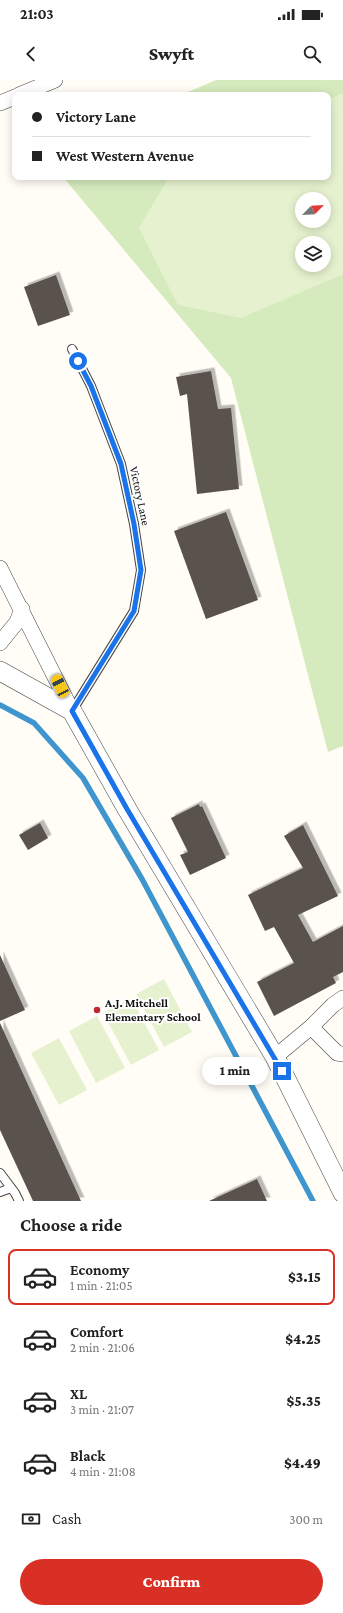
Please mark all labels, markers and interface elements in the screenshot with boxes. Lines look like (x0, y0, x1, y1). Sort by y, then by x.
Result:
text: 21:03 (20, 6, 54, 22)
icon: back (20, 43, 42, 65)
icon: search (301, 43, 323, 65)
text: Swyft (149, 44, 194, 64)
text: Victory Lane (56, 109, 136, 125)
text: West Western Avenue (56, 148, 194, 164)
north arrow (295, 192, 331, 228)
map controls (295, 192, 331, 272)
button: layers (295, 236, 331, 272)
route start (69, 352, 87, 370)
street label: Victory Lane (127, 465, 153, 527)
car (49, 673, 71, 699)
place label: A.J. Mitchell Elementary School (104, 996, 201, 1024)
marker: A.J. Mitchell Elementary School (92, 1005, 102, 1015)
callout: 1 min (202, 1057, 268, 1085)
route end (273, 1062, 291, 1080)
text: 1 min (220, 1063, 250, 1078)
text: Choose a ride (20, 1215, 122, 1235)
icon: car (22, 1259, 58, 1295)
text: Economy (70, 1262, 129, 1278)
text: $3.15 (288, 1269, 321, 1285)
text: 1 min · 21:05 (70, 1278, 133, 1293)
icon: car (22, 1321, 58, 1357)
text: Comfort (70, 1324, 124, 1340)
text: $4.25 (285, 1331, 321, 1347)
text: 2 min · 21:06 (70, 1340, 135, 1355)
icon: car (22, 1383, 58, 1419)
text: XL (70, 1386, 87, 1402)
text: $5.35 (286, 1393, 321, 1409)
text: 3 min · 21:07 (70, 1402, 134, 1417)
icon: car (22, 1445, 58, 1481)
text: Black (70, 1448, 105, 1464)
text: $4.49 (284, 1455, 321, 1471)
text: 4 min · 21:08 (70, 1464, 136, 1479)
icon: cash (20, 1508, 42, 1530)
text: Cash (52, 1511, 82, 1527)
text: 300 m (289, 1512, 323, 1527)
button: Confirm (20, 1559, 323, 1605)

